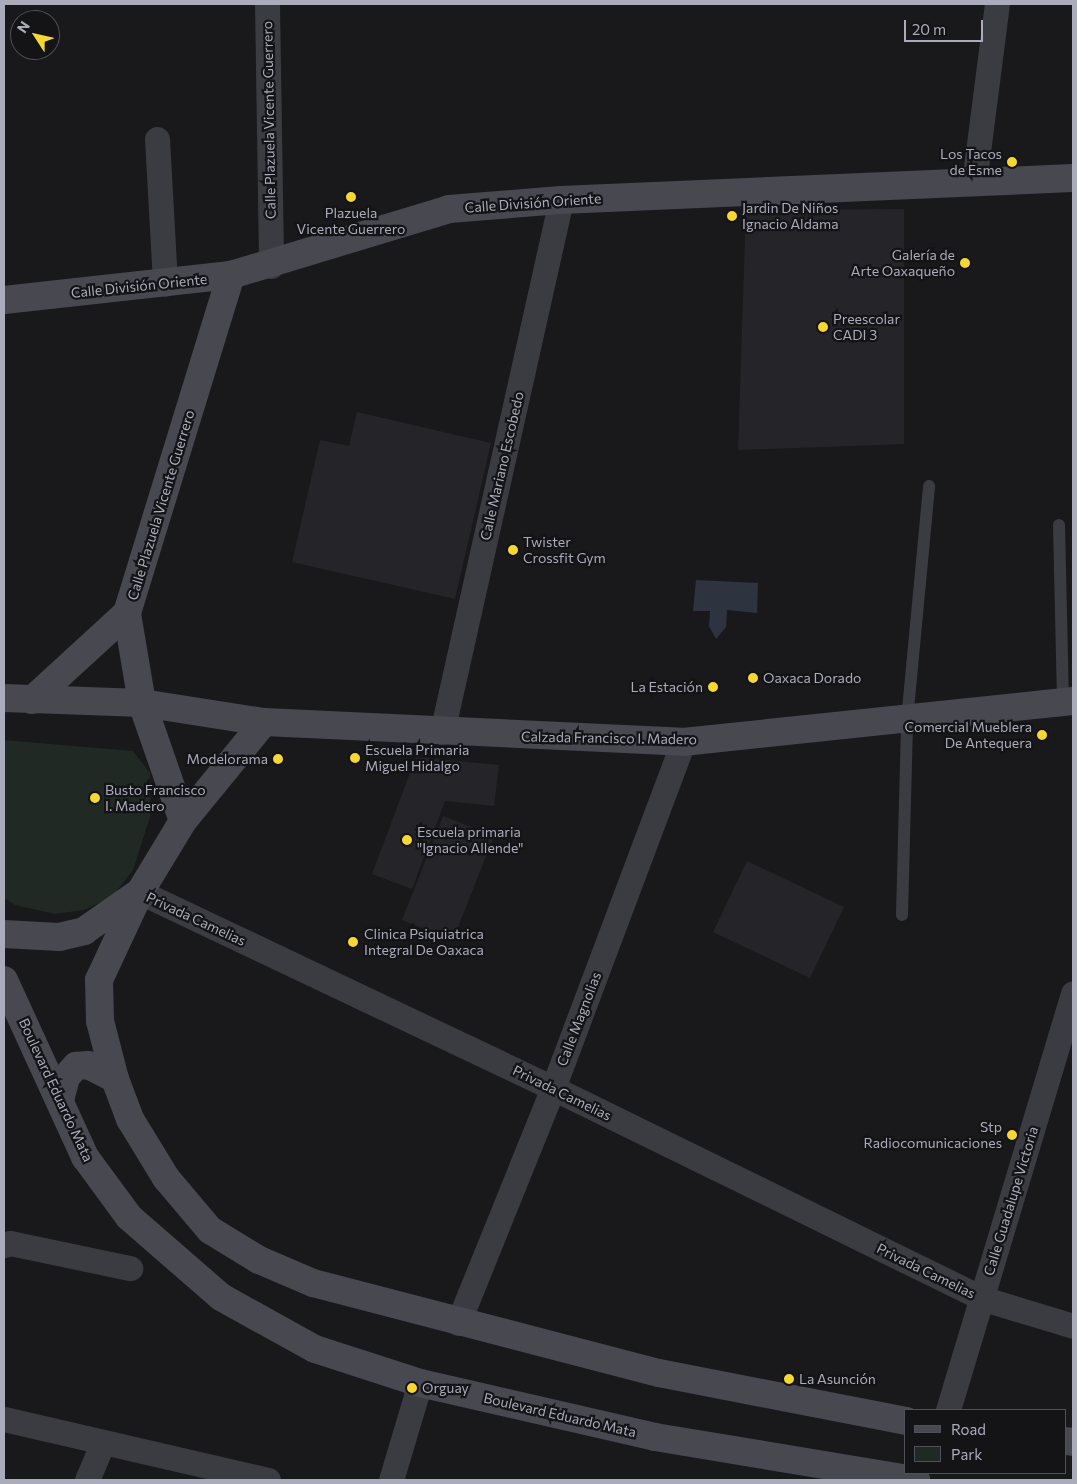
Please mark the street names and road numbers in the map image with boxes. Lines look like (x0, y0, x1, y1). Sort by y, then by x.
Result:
street label: Calle Plazuela Vicente Guerrero (259, 21, 279, 219)
street label: Calle División Oriente (464, 190, 602, 216)
street label: Calle División Oriente (70, 270, 208, 302)
street label: Calle Mariano Escobedo (477, 390, 527, 542)
street label: Calle Plazuela Vicente Guerrero (124, 408, 198, 602)
street label: Calzada Francisco I. Madero (521, 728, 697, 748)
street label: Privada Camelias (144, 889, 248, 949)
street label: Calle Magnolias (553, 970, 605, 1068)
street label: Boulevard Eduardo Mata (15, 1016, 97, 1164)
street label: Privada Camelias (510, 1062, 614, 1124)
street label: Calle Guadalupe Victoria (980, 1124, 1042, 1278)
street label: Privada Camelias (874, 1240, 978, 1302)
street label: Boulevard Eduardo Mata (482, 1389, 638, 1441)

